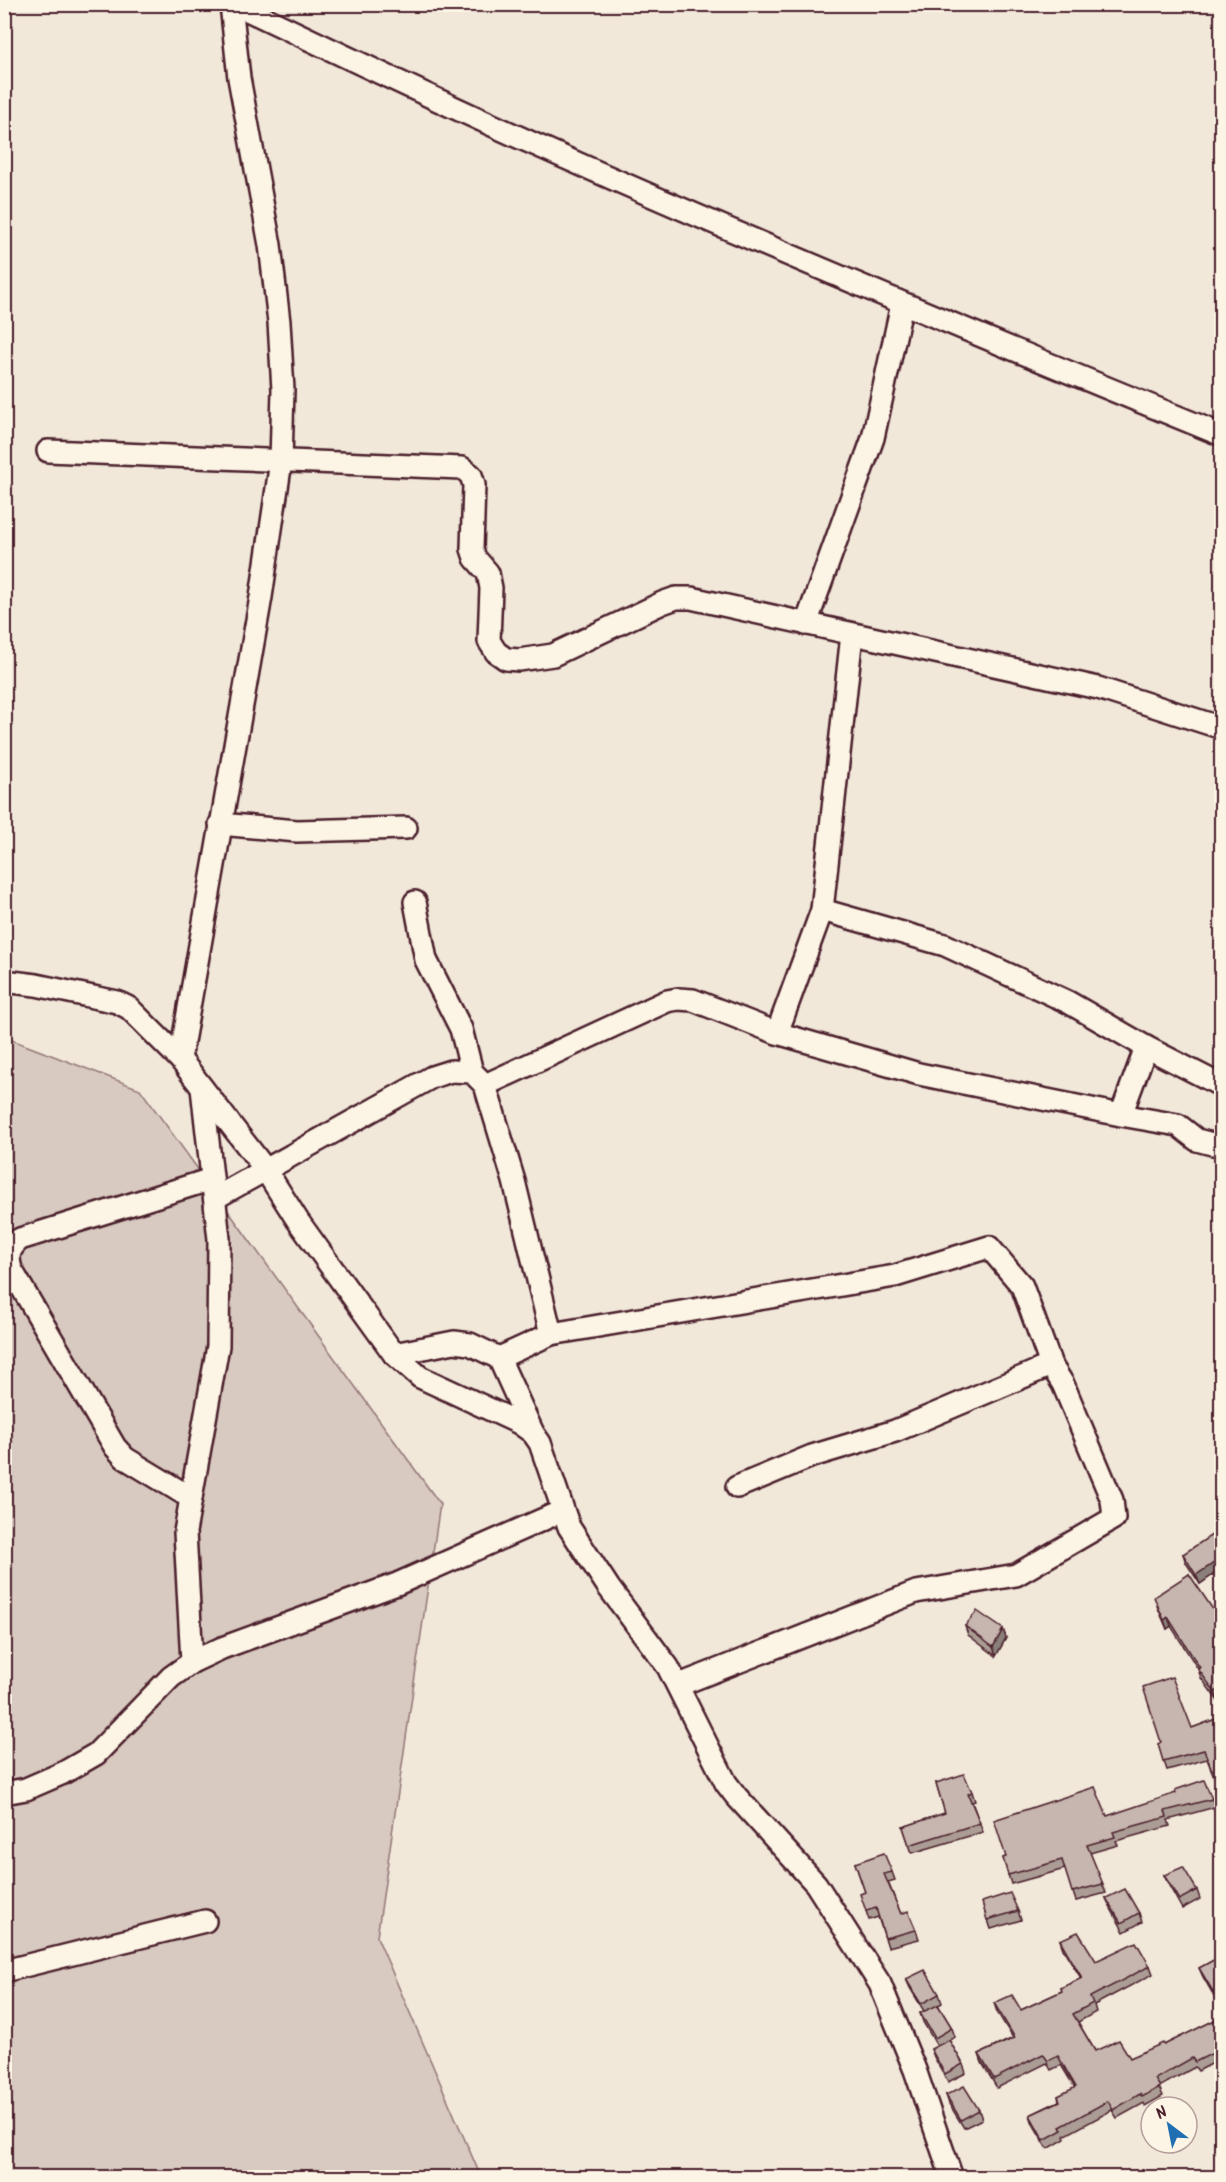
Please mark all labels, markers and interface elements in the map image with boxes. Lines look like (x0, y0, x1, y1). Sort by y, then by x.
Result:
north arrow (1139, 2095, 1199, 2155)
text: N (1151, 2100, 1173, 2127)

